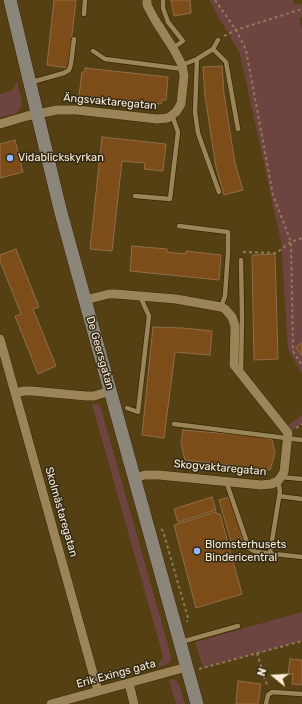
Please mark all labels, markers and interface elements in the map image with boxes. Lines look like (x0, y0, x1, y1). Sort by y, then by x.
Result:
street label: Ängsvaktaregatan (63, 91, 157, 113)
place label: Vidablickskyrkan (18, 151, 104, 165)
marker: Vidablickskyrkan (5, 153, 15, 163)
street label: De Geersgatan (83, 315, 117, 391)
street label: Skogvaktaregatan (173, 457, 267, 479)
street label: Skolmästaregatan (42, 466, 80, 558)
place label: Blomsterhusets Bindericentral (205, 538, 286, 564)
marker: Blomsterhusets Bindericentral (192, 546, 202, 556)
north arrow (254, 656, 294, 696)
street label: Erik Exings gata (75, 657, 157, 691)
text: N (255, 666, 270, 678)

